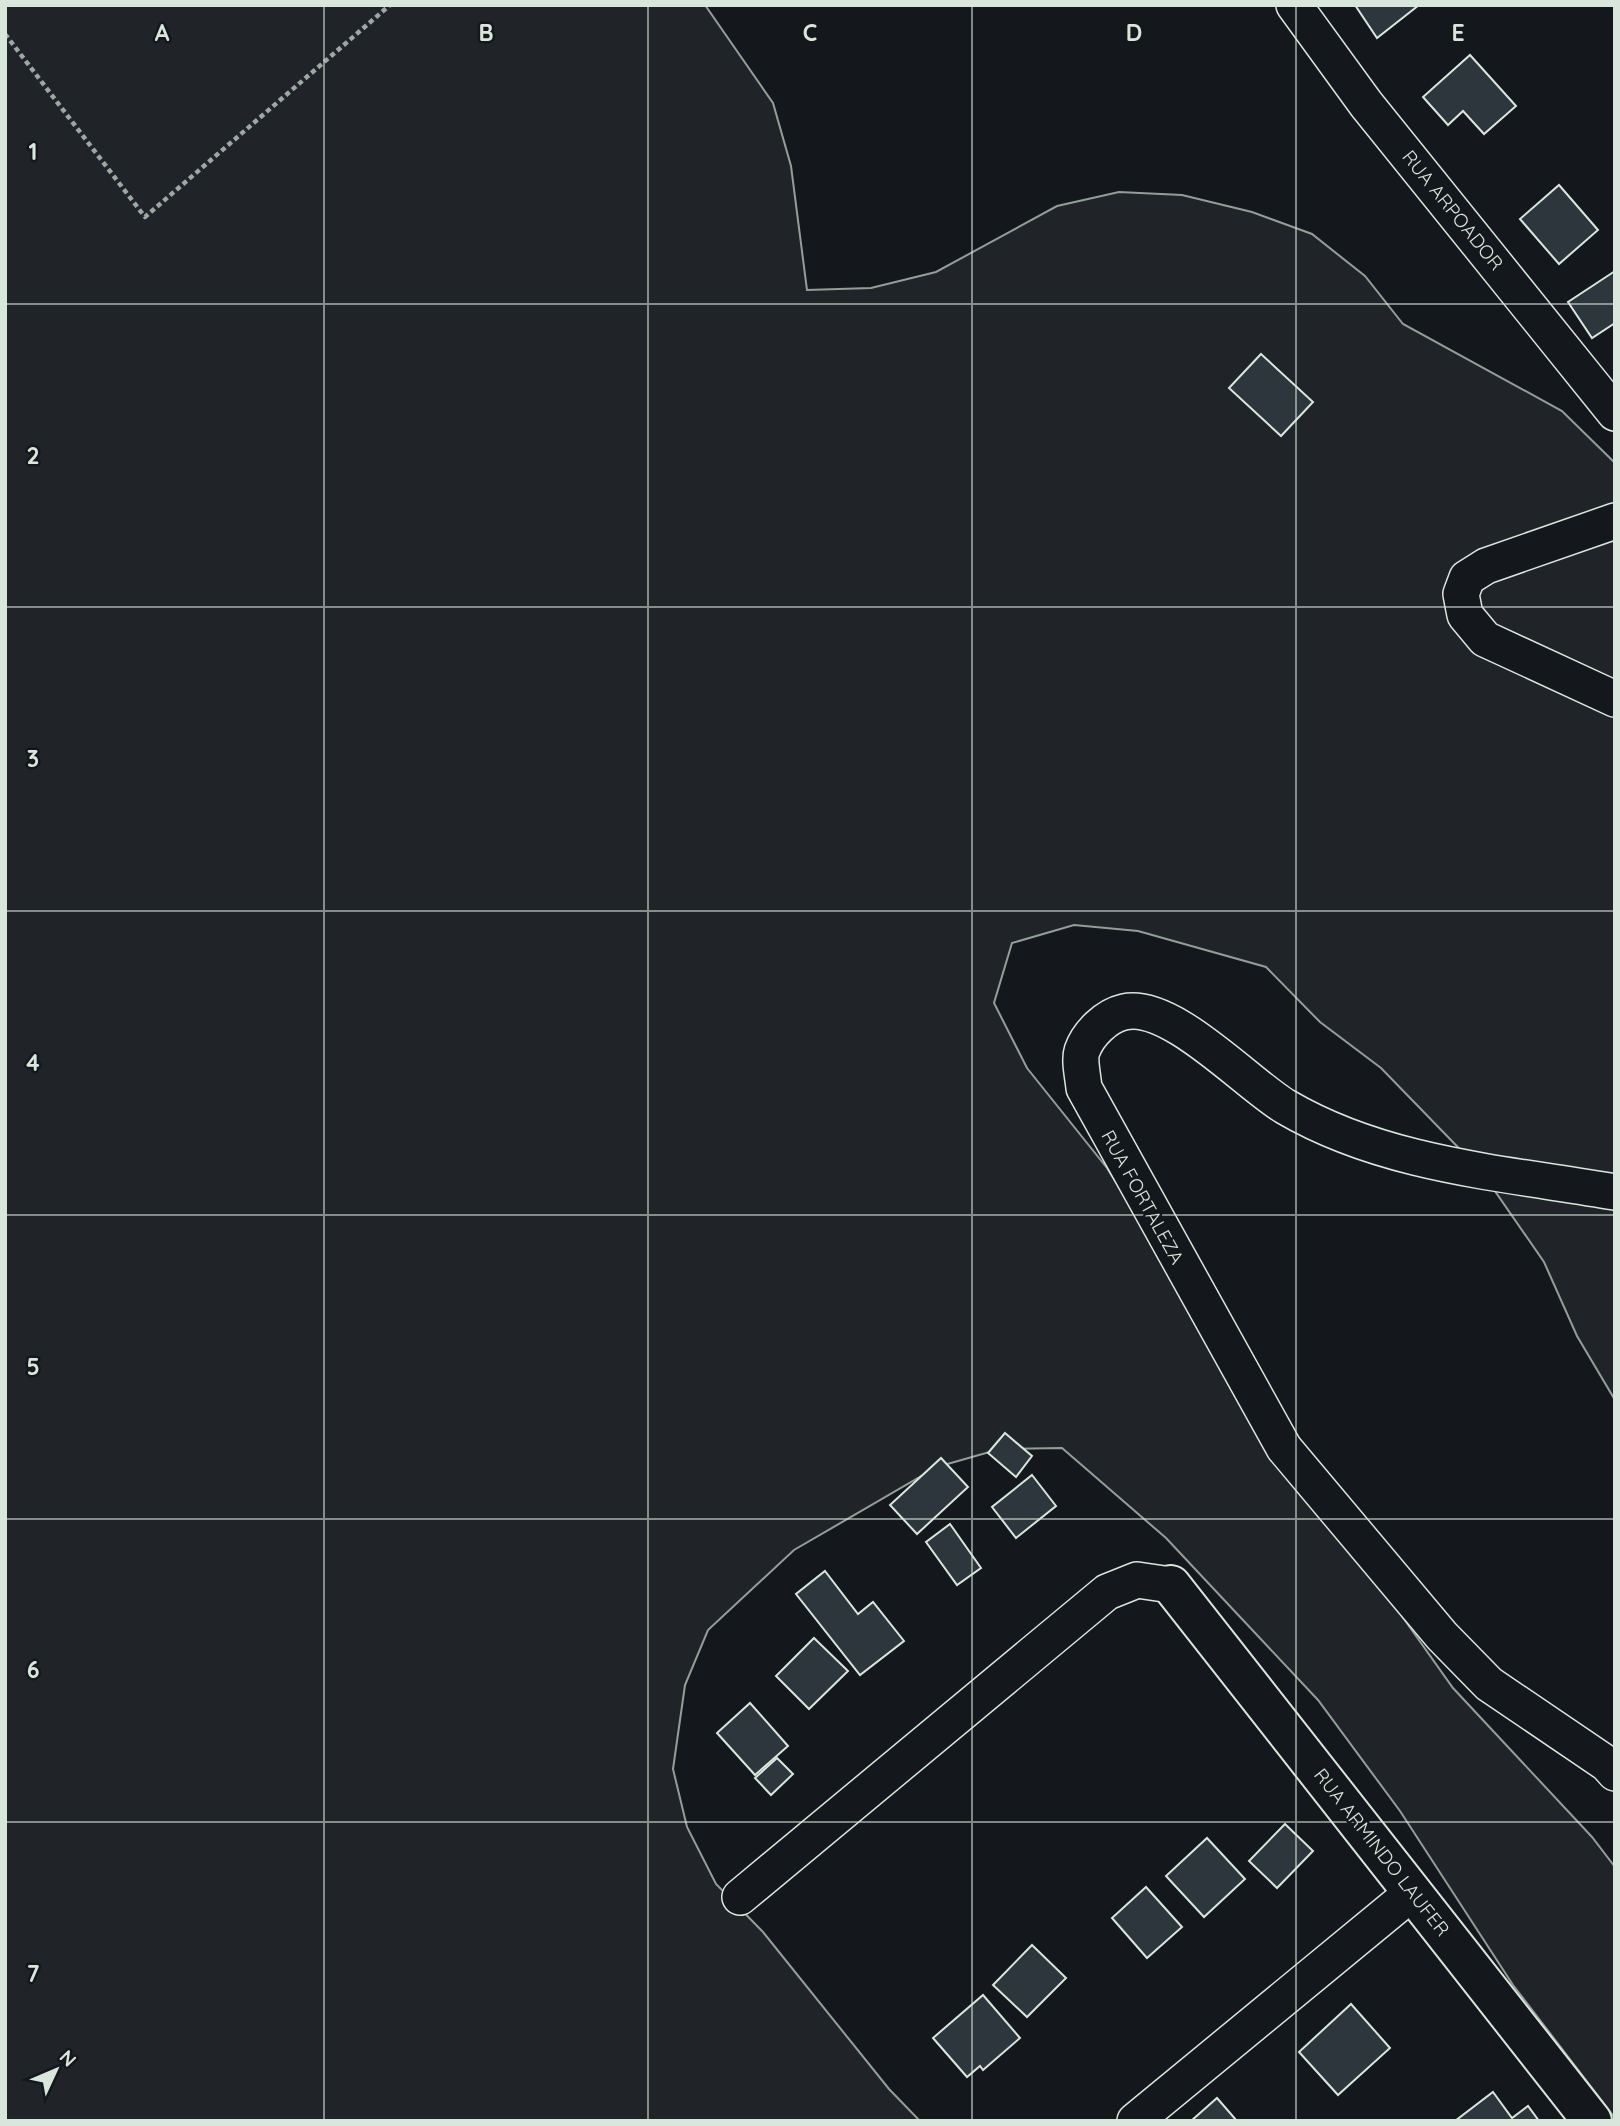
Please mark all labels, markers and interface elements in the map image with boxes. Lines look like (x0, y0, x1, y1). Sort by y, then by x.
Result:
text: A (155, 18, 170, 47)
text: B (478, 18, 494, 47)
text: C (803, 18, 817, 47)
text: D (1126, 18, 1142, 47)
text: E (1451, 18, 1465, 47)
text: 1 (29, 137, 37, 166)
street label: RUA ARPOADOR (1397, 145, 1509, 275)
text: 2 (26, 441, 40, 470)
text: 3 (27, 744, 39, 773)
text: 4 (26, 1048, 40, 1077)
street label: RUA FORTALEZA (1096, 1126, 1190, 1268)
text: 5 (26, 1352, 40, 1381)
text: 6 (27, 1655, 39, 1684)
street label: RUA ARMINDO LAUFER (1309, 1763, 1455, 1941)
text: 7 (27, 1959, 40, 1988)
north arrow (21, 2035, 91, 2105)
text: N (55, 2045, 82, 2072)

